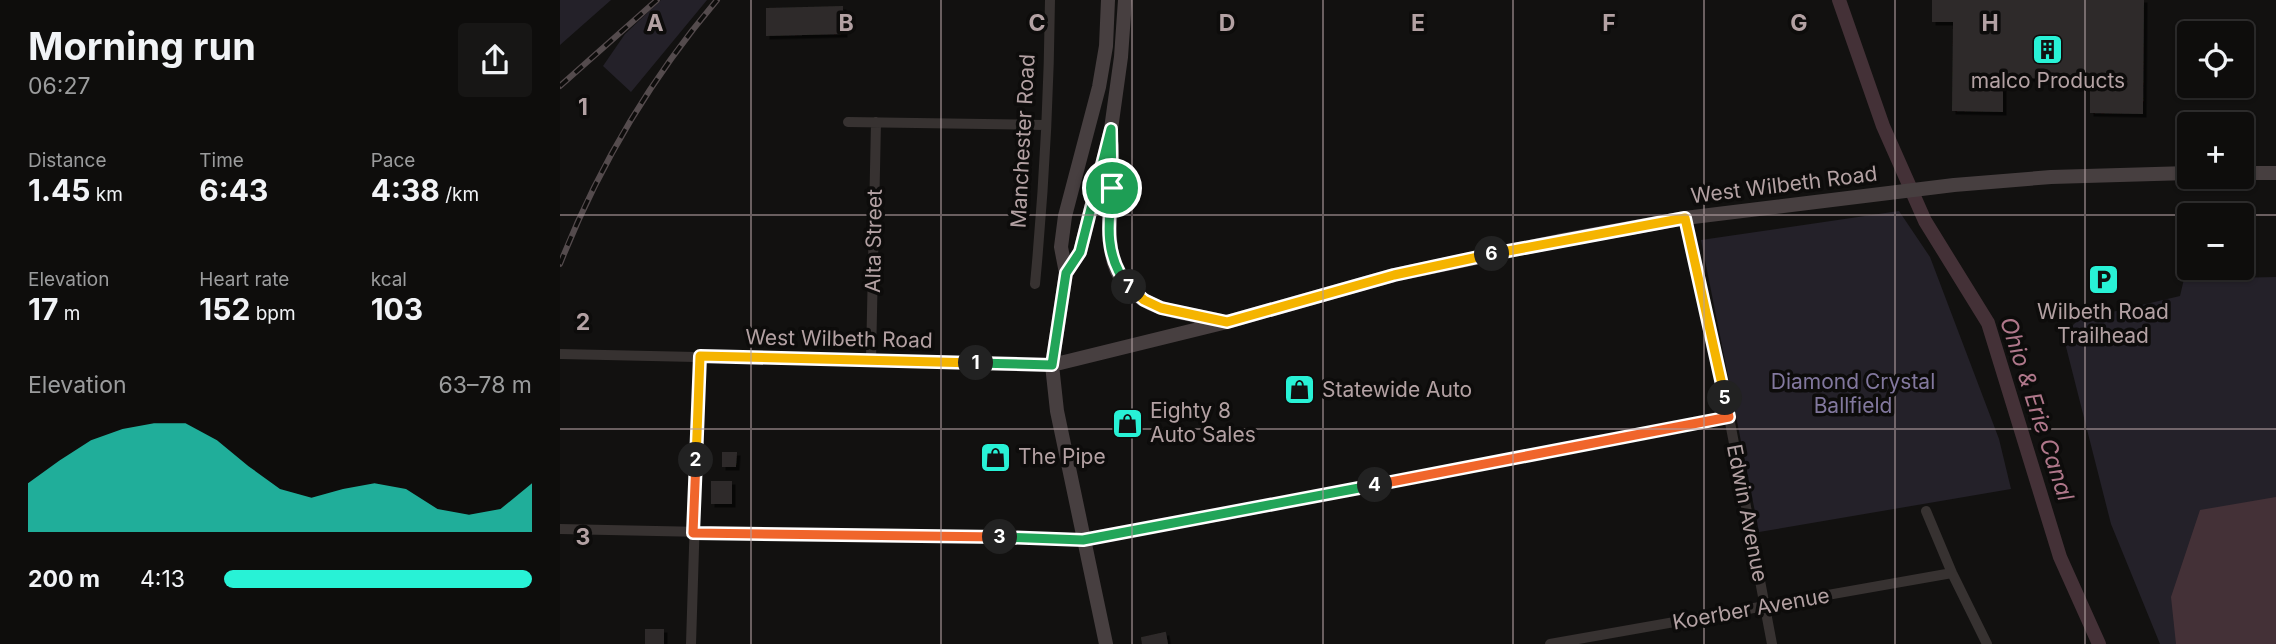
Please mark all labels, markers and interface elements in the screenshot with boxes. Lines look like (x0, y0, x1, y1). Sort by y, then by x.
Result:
text: A (646, 9, 664, 37)
text: B (838, 9, 854, 37)
text: C (1028, 9, 1046, 37)
text: D (1219, 9, 1235, 37)
text: E (1411, 9, 1425, 37)
text: F (1602, 9, 1616, 37)
text: G (1790, 9, 1808, 37)
text: H (1981, 9, 1999, 37)
map controls (2177, 21, 2254, 280)
button: locate (2177, 21, 2254, 98)
text: Morning run (28, 23, 256, 69)
button: share (458, 23, 532, 97)
building icon: malco Products (2031, 32, 2065, 66)
street label: Manchester Road (1005, 53, 1040, 229)
place label: malco Products (1971, 68, 2125, 93)
text: 06:27 (28, 72, 90, 100)
text: 1 (578, 93, 588, 121)
button: + (2177, 112, 2254, 189)
text: Distance (28, 149, 106, 172)
text: Time (199, 149, 244, 172)
text: Pace (371, 149, 415, 172)
pin (1082, 158, 1142, 218)
street label: West Wilbeth Road (1689, 161, 1879, 208)
icon: arrive (1093, 169, 1131, 207)
text: 1.45 (28, 172, 90, 208)
text: 6:43 (199, 172, 268, 208)
text: 4:38 (371, 172, 440, 208)
text: km (90, 183, 123, 206)
text: /km (440, 183, 479, 206)
street label: Alta Street (860, 189, 887, 293)
button: − (2177, 203, 2254, 280)
pin: 6 (1474, 236, 1510, 272)
text: 6 (1485, 242, 1498, 265)
parking icon: Wilbeth Road Trailhead (2086, 263, 2120, 297)
text: Elevation (28, 268, 109, 291)
text: Heart rate (199, 268, 289, 291)
text: kcal (371, 268, 407, 291)
pin: 7 (1112, 270, 1146, 304)
text: 7 (1123, 275, 1134, 298)
text: 17 (28, 291, 58, 327)
text: 152 (199, 291, 250, 327)
text: 103 (371, 291, 423, 327)
place label: Wilbeth Road Trailhead (2037, 299, 2169, 348)
text: m (58, 302, 80, 325)
text: bpm (250, 302, 296, 325)
text: 2 (576, 308, 590, 336)
water label: Ohio & Erie Canal (1994, 314, 2080, 505)
street label: West Wilbeth Road (745, 324, 933, 353)
pin: 1 (958, 346, 994, 380)
text: 1 (971, 351, 980, 374)
park label: Diamond Crystal Ballfield (1771, 369, 1935, 418)
text: Elevation (28, 371, 127, 399)
text: 63–78 m (438, 371, 532, 399)
shop icon: Statewide Auto (1282, 373, 1316, 407)
place label: Statewide Auto (1322, 377, 1472, 402)
pin: 5 (1708, 380, 1742, 416)
text: 5 (1718, 386, 1731, 409)
place label: Eighty 8 Auto Sales (1150, 398, 1256, 447)
shop icon: Eighty 8 Auto Sales (1110, 406, 1144, 440)
shop icon: The Pipe (978, 440, 1012, 474)
pin: 2 (678, 442, 714, 477)
street label: Edwin Avenue (1722, 442, 1773, 584)
place label: The Pipe (1018, 444, 1106, 469)
text: 2 (690, 448, 701, 471)
pin: 4 (1358, 468, 1392, 503)
text: 4 (1368, 473, 1381, 496)
pin: 3 (982, 520, 1018, 554)
text: 3 (576, 523, 590, 551)
text: 3 (993, 525, 1006, 548)
text: 200 m (28, 565, 100, 593)
text: 4:13 (140, 565, 185, 593)
street label: Koerber Avenue (1670, 582, 1831, 635)

